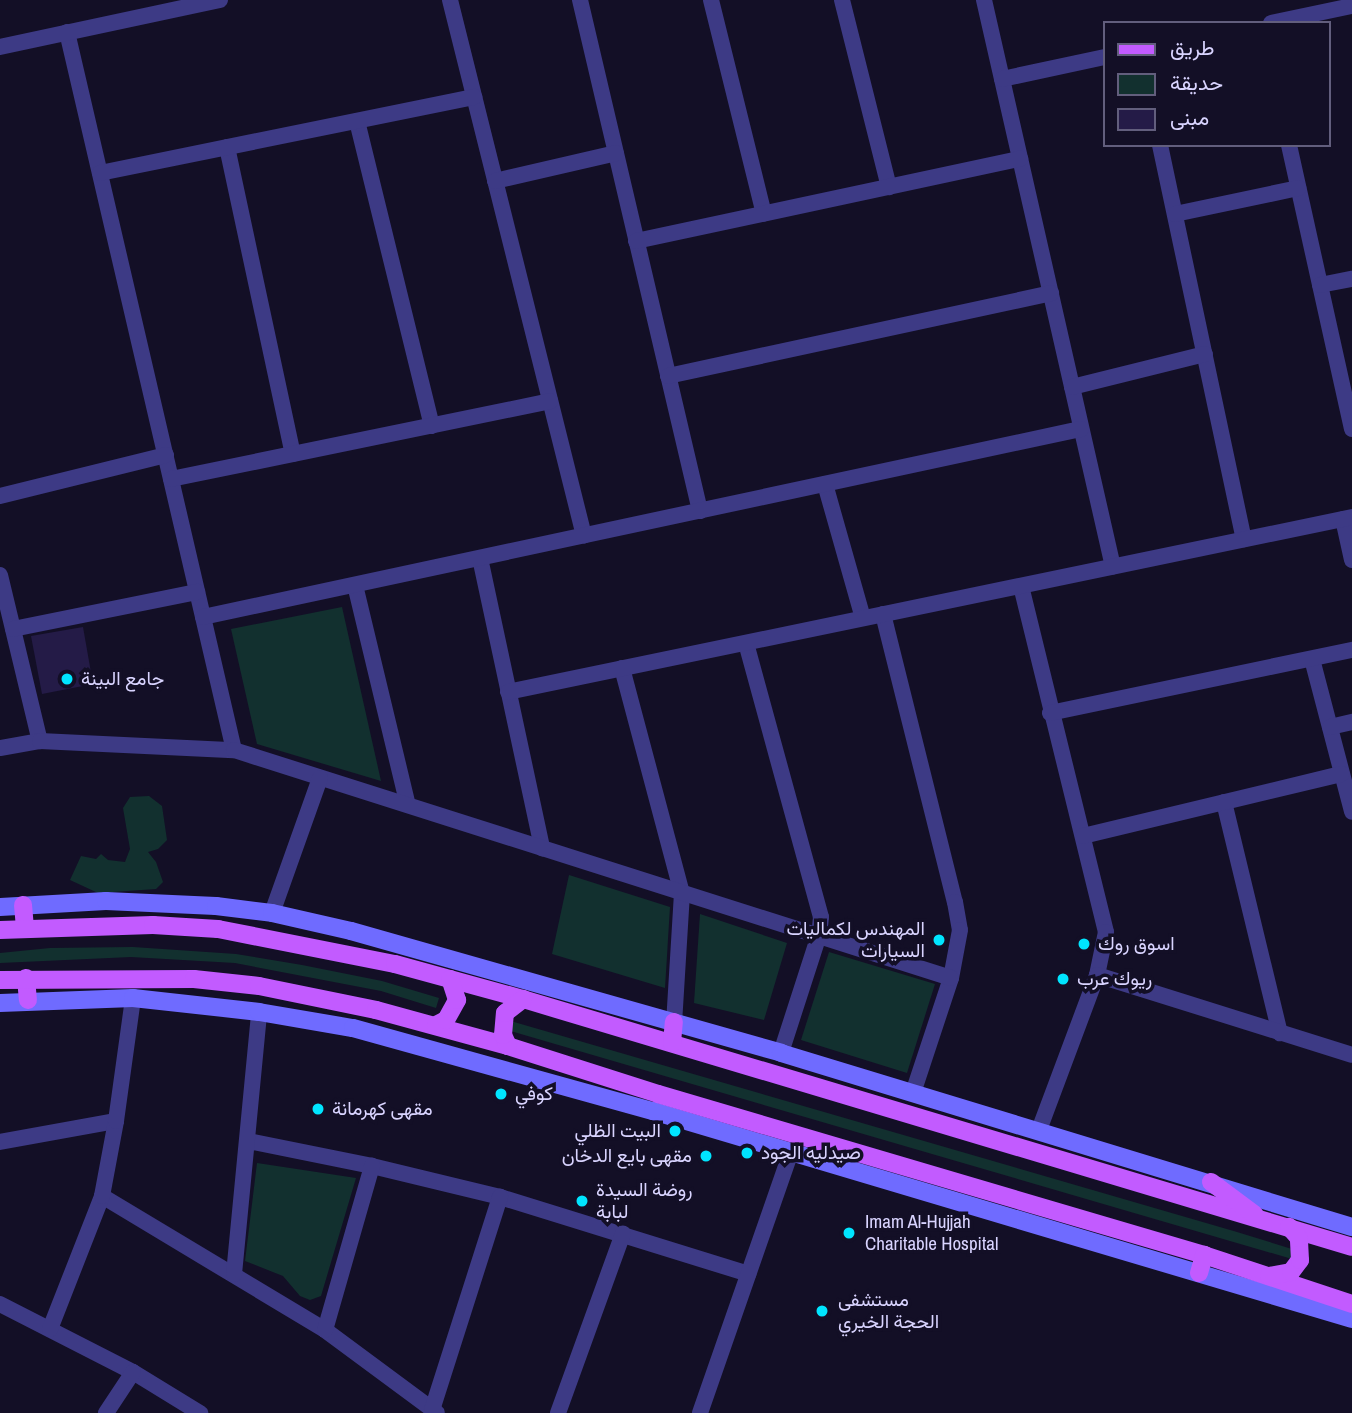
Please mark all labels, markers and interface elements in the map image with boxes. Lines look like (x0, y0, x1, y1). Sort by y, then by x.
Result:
legend (1104, 21, 1331, 147)
text: طريق (1170, 33, 1215, 62)
text: حديقة (1170, 68, 1223, 97)
text: مبنى (1170, 103, 1209, 132)
place label: جامع البينة (81, 668, 164, 690)
marker: جامع البينة (59, 671, 75, 687)
place label: المهندس لكماليات السيارات (786, 918, 925, 962)
marker: المهندس لكماليات السيارات (931, 932, 947, 948)
place label: اسوق روك (1098, 933, 1175, 955)
marker: اسوق روك (1076, 936, 1092, 952)
place label: ريوك عرب (1077, 968, 1152, 990)
marker: ريوك عرب (1055, 971, 1071, 987)
place label: كوفي (515, 1083, 553, 1105)
marker: كوفي (493, 1086, 509, 1102)
place label: مقهى كهرمانة (332, 1098, 433, 1120)
marker: مقهى كهرمانة (310, 1101, 326, 1117)
place label: البيت الظلي (575, 1120, 661, 1142)
marker: البيت الظلي (667, 1123, 683, 1139)
place label: صيدليه الجود (761, 1142, 861, 1164)
place label: مقهى بايع الدخان (562, 1145, 692, 1167)
marker: صيدليه الجود (739, 1145, 755, 1161)
marker: مقهى بايع الدخان (698, 1148, 714, 1164)
place label: روضة السيدة لبابة (596, 1179, 693, 1223)
marker: روضة السيدة لبابة (574, 1193, 590, 1209)
place label: Imam Al-Hujjah Charitable Hospital (865, 1211, 998, 1255)
marker: Imam Al-Hujjah Charitable Hospital (839, 1223, 859, 1243)
place label: مستشفى الحجة الخيري (838, 1289, 939, 1333)
marker: مستشفى الحجة الخيري (812, 1301, 832, 1321)

